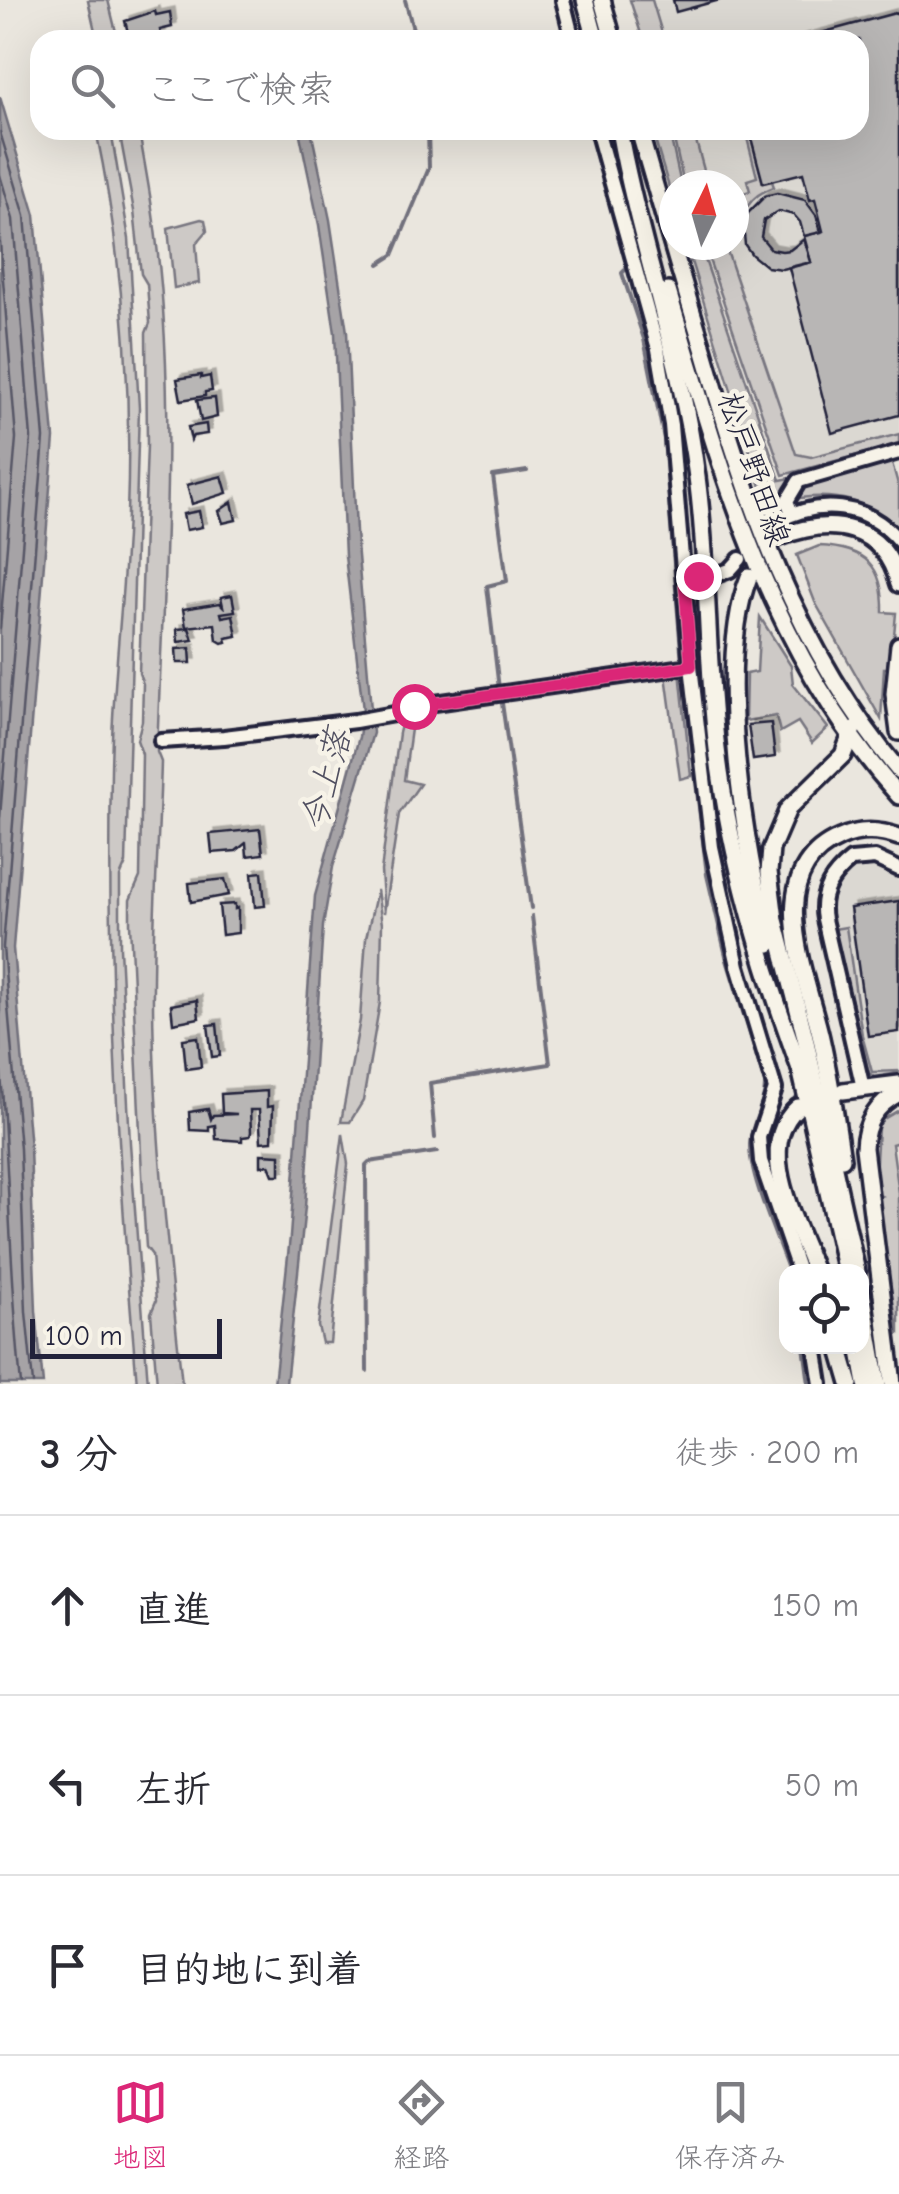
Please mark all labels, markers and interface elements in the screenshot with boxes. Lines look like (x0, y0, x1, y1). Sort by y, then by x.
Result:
search box (30, 30, 869, 140)
icon: search (65, 58, 120, 113)
text: ここで検索 (145, 68, 335, 112)
north arrow (659, 170, 749, 260)
street label: 松戸野田線 (710, 387, 798, 551)
route end (676, 554, 722, 600)
route start (392, 684, 438, 730)
water label: 今上落 (293, 721, 360, 836)
map controls (779, 1264, 869, 1354)
button: locate (779, 1264, 869, 1354)
scale bar (30, 1314, 222, 1358)
text: 100 m (45, 1320, 123, 1352)
text: 3 分 (40, 1430, 118, 1479)
text: 徒歩 · 200 m (675, 1434, 859, 1471)
icon: ahead (40, 1578, 95, 1633)
text: 150 m (772, 1587, 859, 1624)
text: 直進 (135, 1588, 211, 1632)
icon: left (40, 1758, 95, 1813)
text: 50 m (785, 1767, 859, 1804)
text: 左折 (135, 1768, 211, 1812)
icon: arrive (40, 1938, 95, 1993)
text: 目的地に到着 (135, 1948, 363, 1992)
tab: 地図 (112, 2075, 169, 2175)
tab: 経路 (393, 2075, 450, 2175)
tab: 保存済み (674, 2075, 787, 2175)

